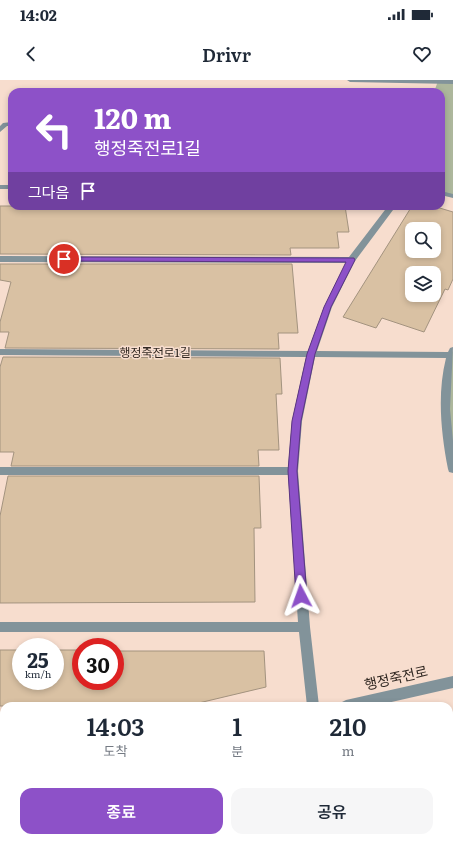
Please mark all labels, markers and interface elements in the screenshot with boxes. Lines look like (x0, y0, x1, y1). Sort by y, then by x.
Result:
text: 14:02 (20, 3, 57, 26)
text: Drivr (202, 41, 251, 68)
icon: back (20, 43, 42, 65)
icon: heart (411, 43, 433, 65)
text: 120 m (94, 96, 171, 138)
icon: left (28, 104, 80, 156)
text: 행정죽전로1길 (94, 134, 201, 161)
text: 그다음 (28, 180, 69, 203)
icon: arrive (77, 180, 99, 202)
map controls (405, 222, 441, 302)
button: search (405, 222, 441, 258)
pin (47, 242, 81, 276)
icon: arrive (53, 248, 75, 270)
button: layers (405, 266, 441, 302)
street label: 행정죽전로1길 (119, 343, 191, 361)
position arrow (280, 575, 322, 617)
speed limit sign: 30 (72, 638, 124, 690)
text: 25 (27, 644, 49, 674)
street label: 행정죽전로 (362, 660, 430, 694)
text: km/h (25, 666, 51, 681)
text: 14:03 (87, 708, 145, 743)
text: 1 (232, 708, 242, 743)
text: 210 (330, 708, 366, 743)
text: 도착 (104, 741, 128, 760)
text: 분 (231, 741, 243, 760)
text: m (342, 741, 354, 760)
button: 종료 (20, 788, 223, 834)
button: 공유 (231, 788, 433, 834)

